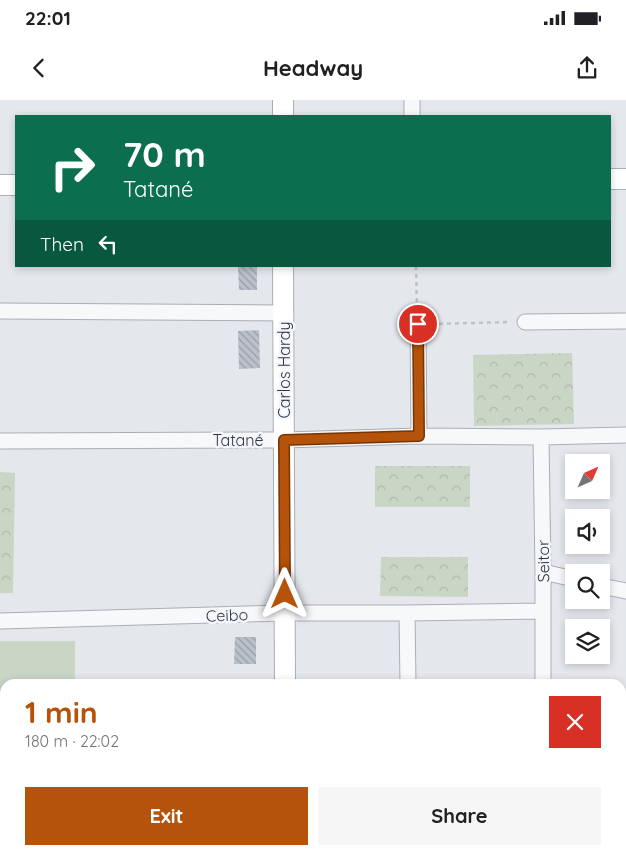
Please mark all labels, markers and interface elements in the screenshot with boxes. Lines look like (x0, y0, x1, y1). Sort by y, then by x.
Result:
text: 22:01 (25, 6, 71, 30)
icon: back (25, 54, 53, 82)
text: Headway (263, 54, 363, 82)
icon: share (573, 54, 601, 82)
text: 70 m (123, 132, 206, 176)
icon: right (40, 135, 105, 200)
text: Tatané (123, 175, 193, 203)
icon: left (94, 230, 122, 258)
text: Then (40, 232, 84, 256)
pin (397, 303, 439, 345)
icon: arrive (404, 310, 432, 338)
street label: Carlos Hardy (274, 321, 294, 419)
street label: Tatané (212, 430, 264, 450)
north arrow (565, 454, 610, 499)
map controls (565, 454, 610, 664)
button: sound (565, 509, 610, 554)
street label: Seitor (533, 540, 553, 582)
button: search (565, 564, 610, 609)
position arrow (258, 567, 310, 619)
street label: Ceibo (206, 604, 248, 626)
button: layers (565, 619, 610, 664)
text: 1 min (25, 693, 98, 731)
button: close (549, 696, 601, 748)
text: 180 m · 22:02 (25, 731, 119, 751)
button: Exit (25, 787, 308, 845)
button: Share (318, 787, 601, 845)

